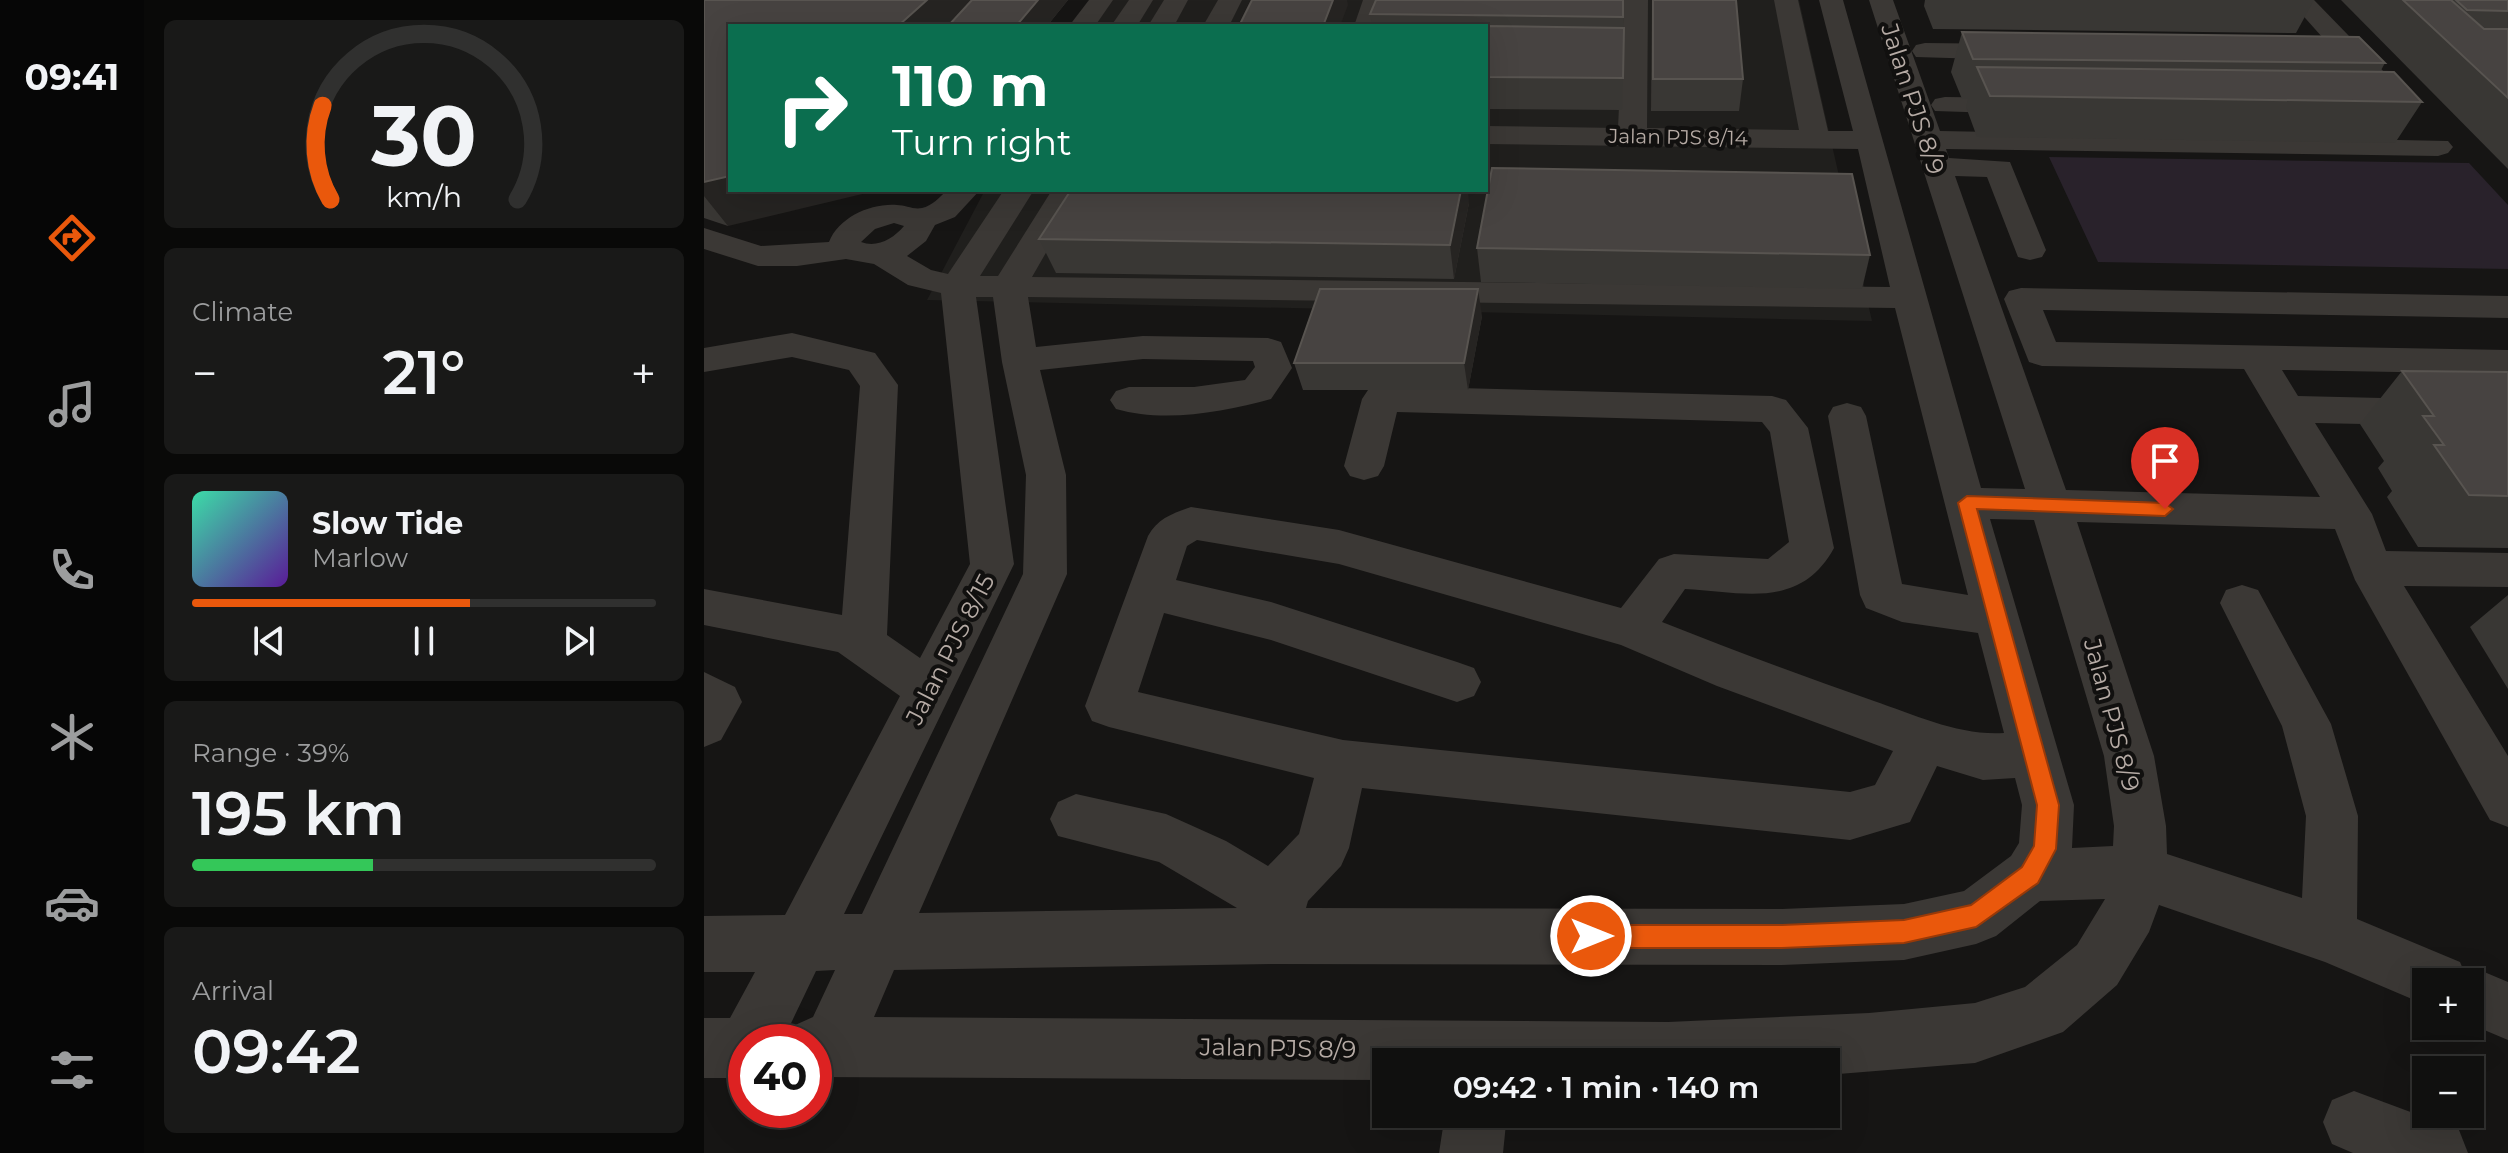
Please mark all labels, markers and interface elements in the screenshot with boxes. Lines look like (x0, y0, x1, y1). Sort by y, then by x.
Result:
street label: Jalan PJS 8/9 (1875, 19, 1951, 178)
text: 110 m (892, 52, 1049, 120)
text: 09:41 (25, 55, 119, 99)
icon: right (760, 56, 864, 160)
text: 30 (370, 85, 477, 187)
text: Turn right (892, 120, 1072, 164)
street label: Jalan PJS 8/14 (1607, 124, 1748, 150)
text: km/h (386, 179, 462, 214)
icon: directions (44, 210, 100, 266)
text: Climate (192, 296, 293, 328)
text: 21° (383, 336, 465, 409)
text: − (192, 346, 217, 400)
text: + (631, 346, 656, 400)
icon: music (44, 376, 100, 432)
pin (2131, 427, 2199, 509)
icon: arrive (2143, 439, 2187, 483)
text: Slow Tide (312, 505, 463, 542)
icon: phone (44, 542, 100, 598)
text: Marlow (312, 542, 408, 574)
street label: Jalan PJS 8/15 (899, 569, 1000, 730)
icon: previous (247, 619, 291, 663)
icon: pause (402, 619, 446, 663)
icon: next (557, 619, 601, 663)
street label: Jalan PJS 8/9 (2077, 635, 2146, 794)
icon: climate (44, 709, 100, 765)
text: Range · 39% (192, 737, 349, 769)
text: 195 km (192, 777, 405, 850)
icon: car (44, 875, 100, 931)
position arrow (1549, 894, 1633, 978)
map controls (2412, 968, 2484, 1128)
button: + (2412, 968, 2484, 1040)
text: Arrival (192, 975, 274, 1007)
text: 09:42 (192, 1015, 360, 1088)
speed limit sign: 40 (728, 1024, 832, 1128)
street label: Jalan PJS 8/9 (1198, 1032, 1357, 1064)
icon: filters (44, 1042, 100, 1098)
button: − (2412, 1056, 2484, 1128)
text: 09:42 · 1 min · 140 m (1453, 1069, 1759, 1106)

